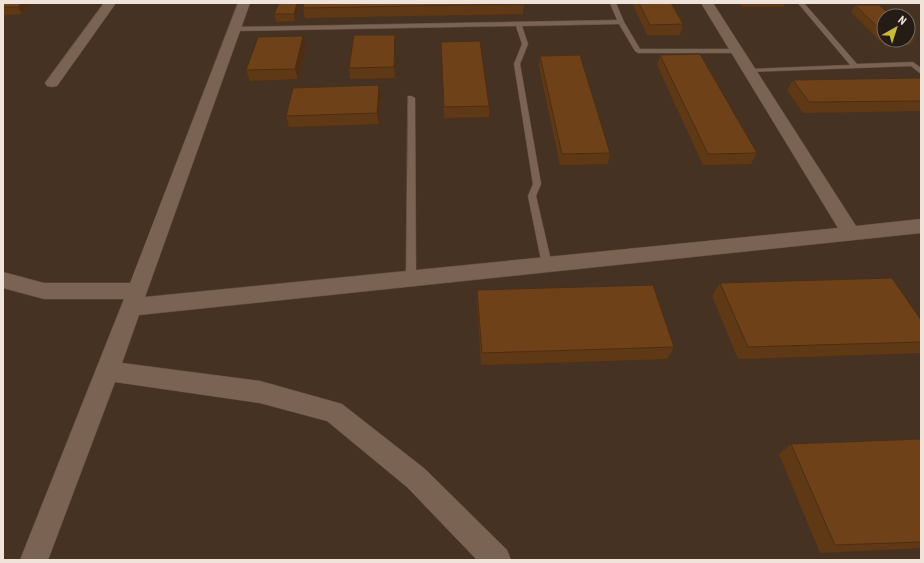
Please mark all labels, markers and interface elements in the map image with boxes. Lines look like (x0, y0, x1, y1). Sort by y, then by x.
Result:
north arrow (876, 8, 916, 48)
text: N (895, 13, 909, 28)

